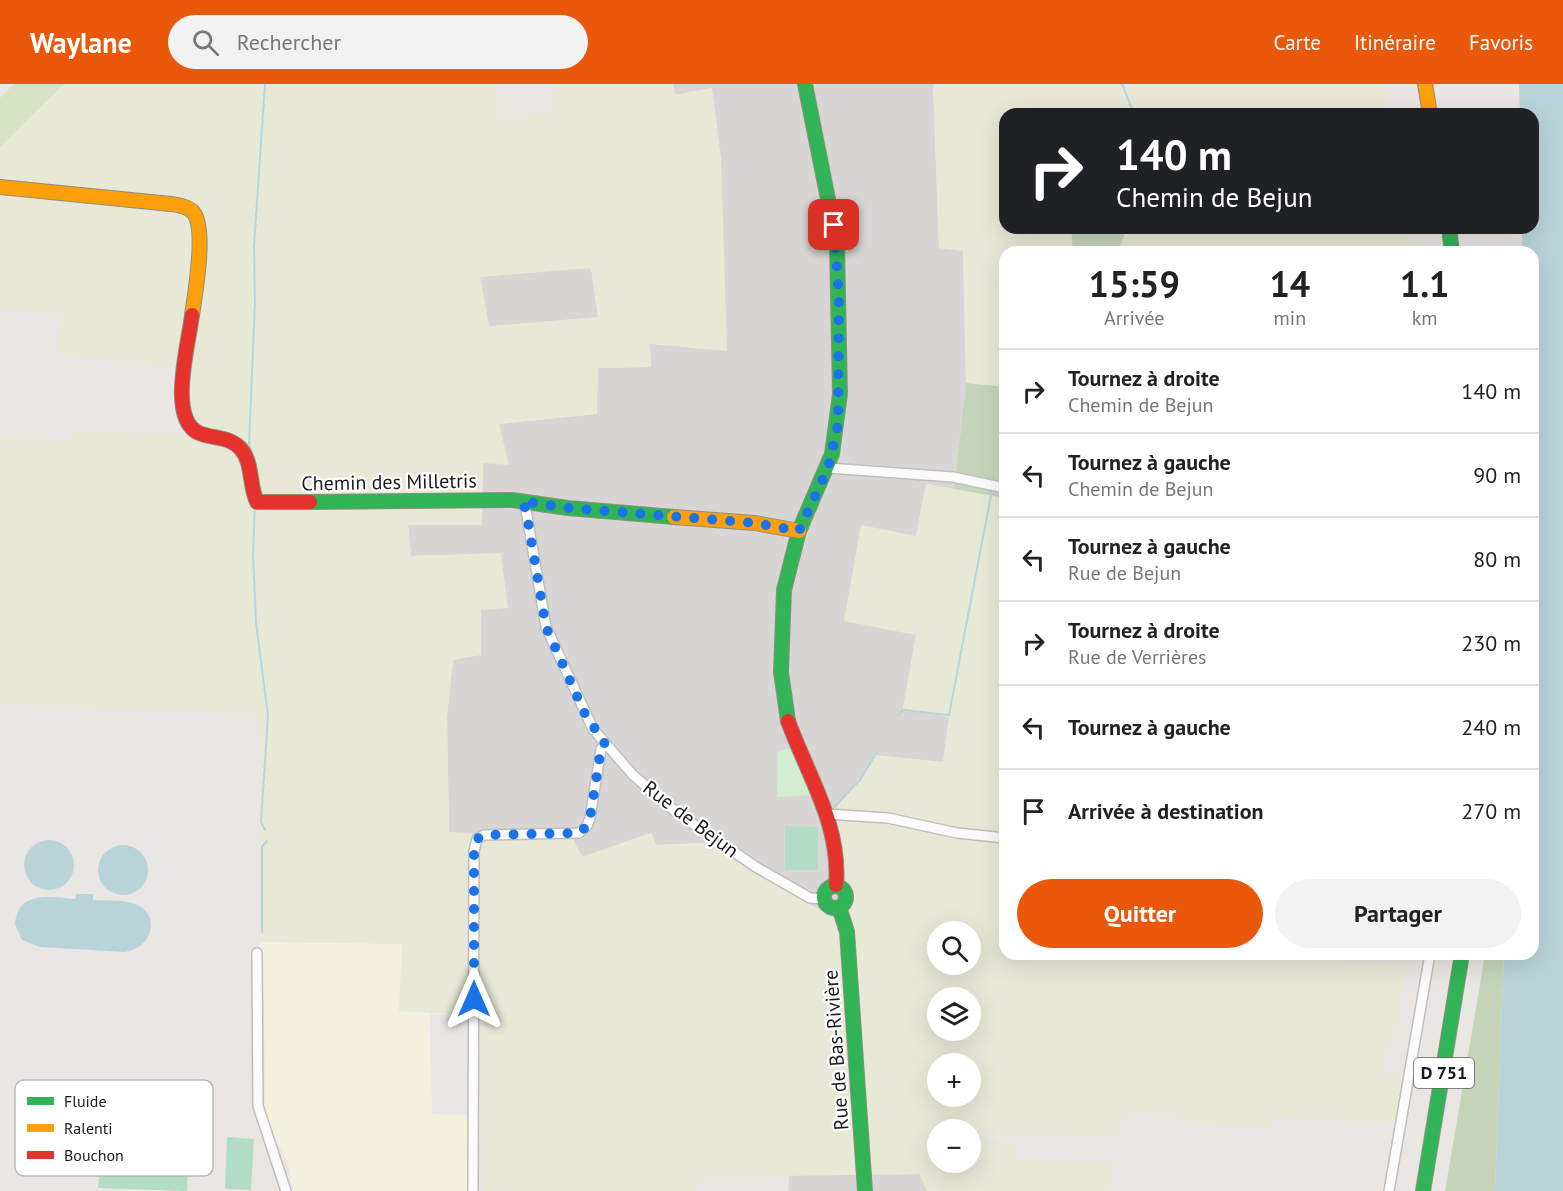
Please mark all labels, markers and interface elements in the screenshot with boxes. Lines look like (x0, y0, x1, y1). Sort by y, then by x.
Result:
search box (168, 15, 588, 69)
text: Waylane (30, 24, 132, 61)
icon: search (189, 26, 222, 59)
text: Rechercher (237, 28, 341, 56)
text: Carte (1274, 29, 1321, 56)
text: Itinéraire (1354, 29, 1436, 56)
text: Favoris (1469, 29, 1533, 56)
text: 140 m (1116, 127, 1232, 182)
icon: right (1017, 132, 1095, 210)
text: Chemin de Bejun (1116, 180, 1313, 214)
pin (808, 199, 859, 250)
icon: arrive (817, 208, 850, 241)
text: 15:59 (1089, 260, 1180, 307)
text: 14 (1269, 260, 1310, 307)
text: 1.1 (1400, 260, 1449, 307)
text: Arrivée (1104, 305, 1164, 331)
text: min (1274, 305, 1306, 331)
text: km (1412, 305, 1438, 331)
text: Tournez à droite (1068, 364, 1220, 392)
icon: right (1017, 375, 1050, 408)
text: 140 m (1461, 377, 1521, 405)
text: Chemin de Bejun (1068, 392, 1214, 418)
text: Tournez à gauche (1068, 448, 1231, 476)
icon: left (1017, 459, 1050, 492)
text: 90 m (1473, 461, 1521, 489)
street label: Chemin des Milletris (301, 467, 477, 497)
text: Chemin de Bejun (1068, 476, 1214, 502)
text: Tournez à gauche (1068, 532, 1231, 560)
icon: left (1017, 543, 1050, 576)
text: 80 m (1473, 545, 1521, 573)
text: Rue de Bejun (1068, 560, 1181, 586)
text: Tournez à droite (1068, 616, 1220, 644)
icon: right (1017, 627, 1050, 660)
text: 230 m (1461, 629, 1521, 657)
text: Rue de Verrières (1068, 644, 1207, 670)
icon: left (1017, 711, 1050, 744)
text: Tournez à gauche (1068, 713, 1231, 741)
text: 240 m (1461, 713, 1521, 741)
street label: Rue de Bejun (638, 775, 744, 863)
icon: arrive (1017, 795, 1050, 828)
text: Arrivée à destination (1068, 797, 1264, 825)
text: 270 m (1461, 797, 1521, 825)
button: Quitter (1017, 879, 1263, 948)
button: Partager (1275, 879, 1521, 948)
map controls (927, 921, 981, 1173)
button: search (927, 921, 981, 975)
position arrow (442, 967, 506, 1031)
street label: Rue de Bas-Rivière (817, 969, 855, 1131)
button: layers (927, 987, 981, 1041)
button: + (927, 1053, 981, 1107)
road number: D 751 (1414, 1058, 1474, 1088)
legend (15, 1080, 213, 1176)
text: Fluide (64, 1091, 107, 1111)
text: Ralenti (64, 1118, 113, 1138)
button: − (927, 1119, 981, 1173)
text: Bouchon (64, 1145, 124, 1165)

